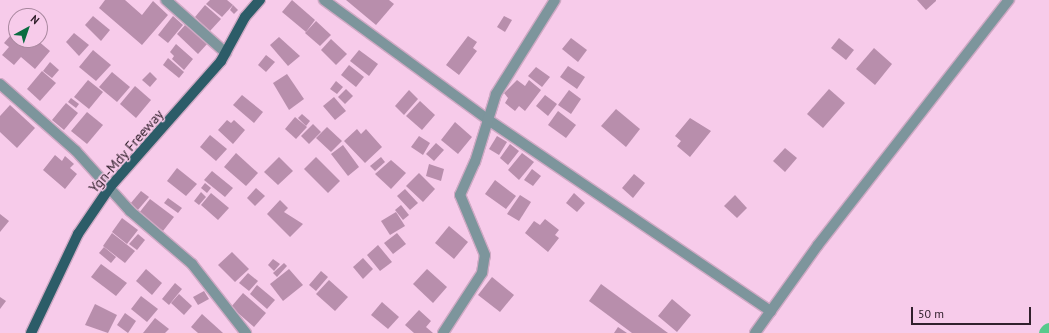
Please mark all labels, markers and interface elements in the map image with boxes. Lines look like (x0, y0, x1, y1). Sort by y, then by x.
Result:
north arrow (8, 8, 48, 48)
text: N (28, 12, 42, 27)
street label: Ygn-Mdy Freeway (85, 106, 167, 196)
scale bar (913, 299, 1033, 325)
text: 50 m (918, 306, 944, 321)

